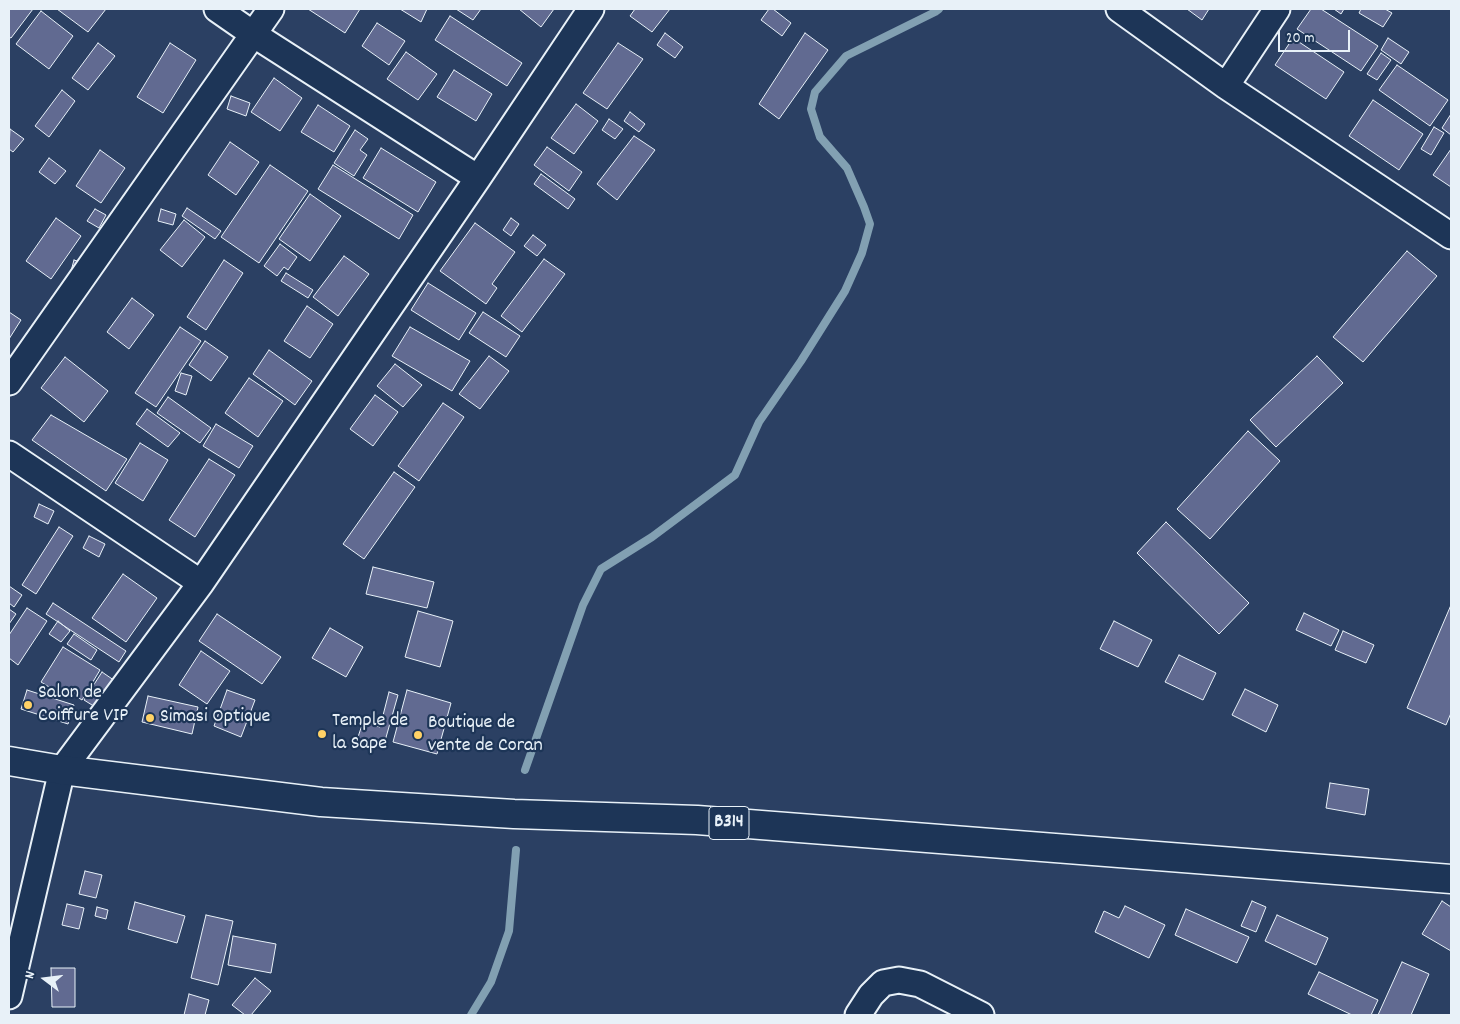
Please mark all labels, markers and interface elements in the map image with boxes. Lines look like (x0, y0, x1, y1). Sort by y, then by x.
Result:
scale bar (1280, 20, 1352, 52)
text: 20 m (1286, 28, 1314, 50)
place label: Salon de Coiffure VIP (38, 682, 128, 729)
marker: Salon de Coiffure VIP (22, 699, 34, 711)
place label: Simasi Optique (160, 706, 270, 730)
place label: Temple de la Sape (332, 710, 408, 757)
marker: Simasi Optique (144, 712, 156, 724)
place label: Boutique de vente de Coran (428, 712, 543, 759)
marker: Temple de la Sape (316, 728, 328, 740)
marker: Boutique de vente de Coran (412, 729, 424, 741)
road number: B314 (709, 806, 749, 840)
north arrow (20, 954, 70, 1004)
text: N (20, 969, 41, 981)

